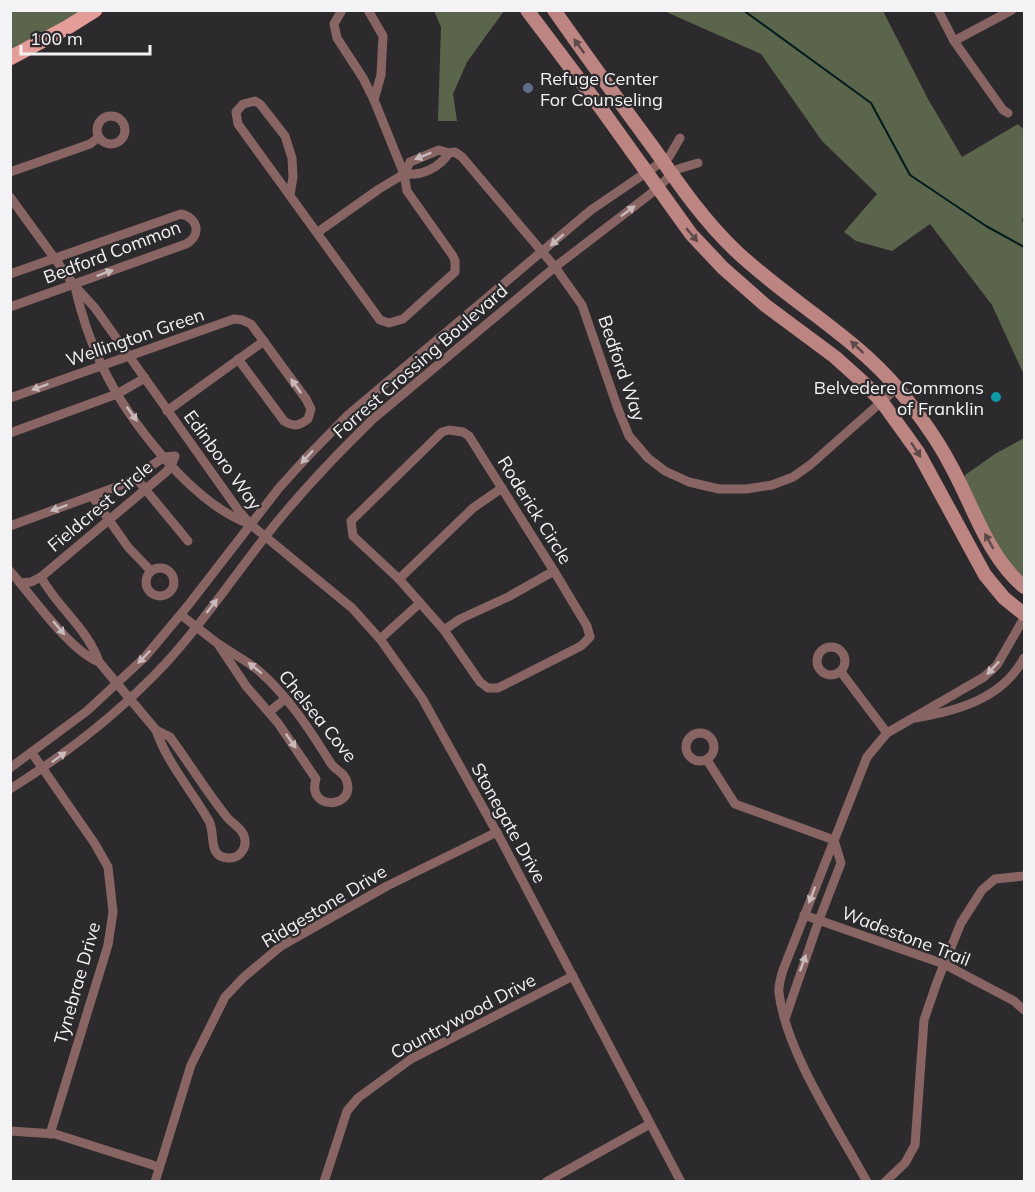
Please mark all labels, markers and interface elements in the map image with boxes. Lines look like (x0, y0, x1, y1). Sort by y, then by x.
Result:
scale bar (21, 18, 150, 56)
text: 100 m (30, 27, 83, 50)
one-way arrow (573, 38, 585, 54)
place label: Refuge Center For Counseling (540, 67, 663, 111)
marker: Refuge Center For Counseling (521, 81, 535, 95)
one-way arrow (414, 151, 432, 161)
one-way arrow (621, 205, 636, 217)
street label: Bedford Common (40, 215, 184, 289)
one-way arrow (685, 227, 698, 242)
one-way arrow (549, 233, 565, 246)
one-way arrow (96, 268, 114, 278)
street label: Forrest Crossing Boulevard (328, 279, 512, 443)
street label: Wellington Green (63, 303, 207, 371)
street label: Bedford Way (593, 312, 651, 424)
one-way arrow (849, 340, 864, 354)
place label: Belvedere Commons of Franklin (814, 376, 984, 420)
one-way arrow (290, 378, 302, 394)
one-way arrow (31, 383, 49, 393)
marker: Belvedere Commons of Franklin (989, 390, 1003, 404)
one-way arrow (126, 405, 138, 421)
street label: Edinboro Way (179, 406, 267, 515)
one-way arrow (910, 441, 922, 457)
one-way arrow (300, 449, 314, 464)
street label: Roderick Circle (493, 452, 577, 568)
street label: Fieldcrest Circle (43, 455, 157, 557)
one-way arrow (50, 503, 68, 513)
one-way arrow (984, 532, 994, 549)
one-way arrow (206, 598, 219, 614)
one-way arrow (52, 620, 65, 635)
one-way arrow (138, 649, 152, 663)
one-way arrow (987, 660, 1001, 674)
one-way arrow (247, 662, 263, 675)
street label: Chelsea Cove (274, 665, 362, 767)
one-way arrow (284, 733, 296, 749)
one-way arrow (51, 751, 67, 763)
street label: Stonegate Drive (466, 759, 552, 887)
street label: Ridgestone Drive (257, 860, 391, 952)
one-way arrow (807, 886, 817, 904)
street label: Wadestone Trail (838, 901, 974, 971)
street label: Tynebrae Drive (49, 919, 105, 1047)
one-way arrow (799, 954, 809, 972)
street label: Countrywood Drive (386, 968, 540, 1064)

